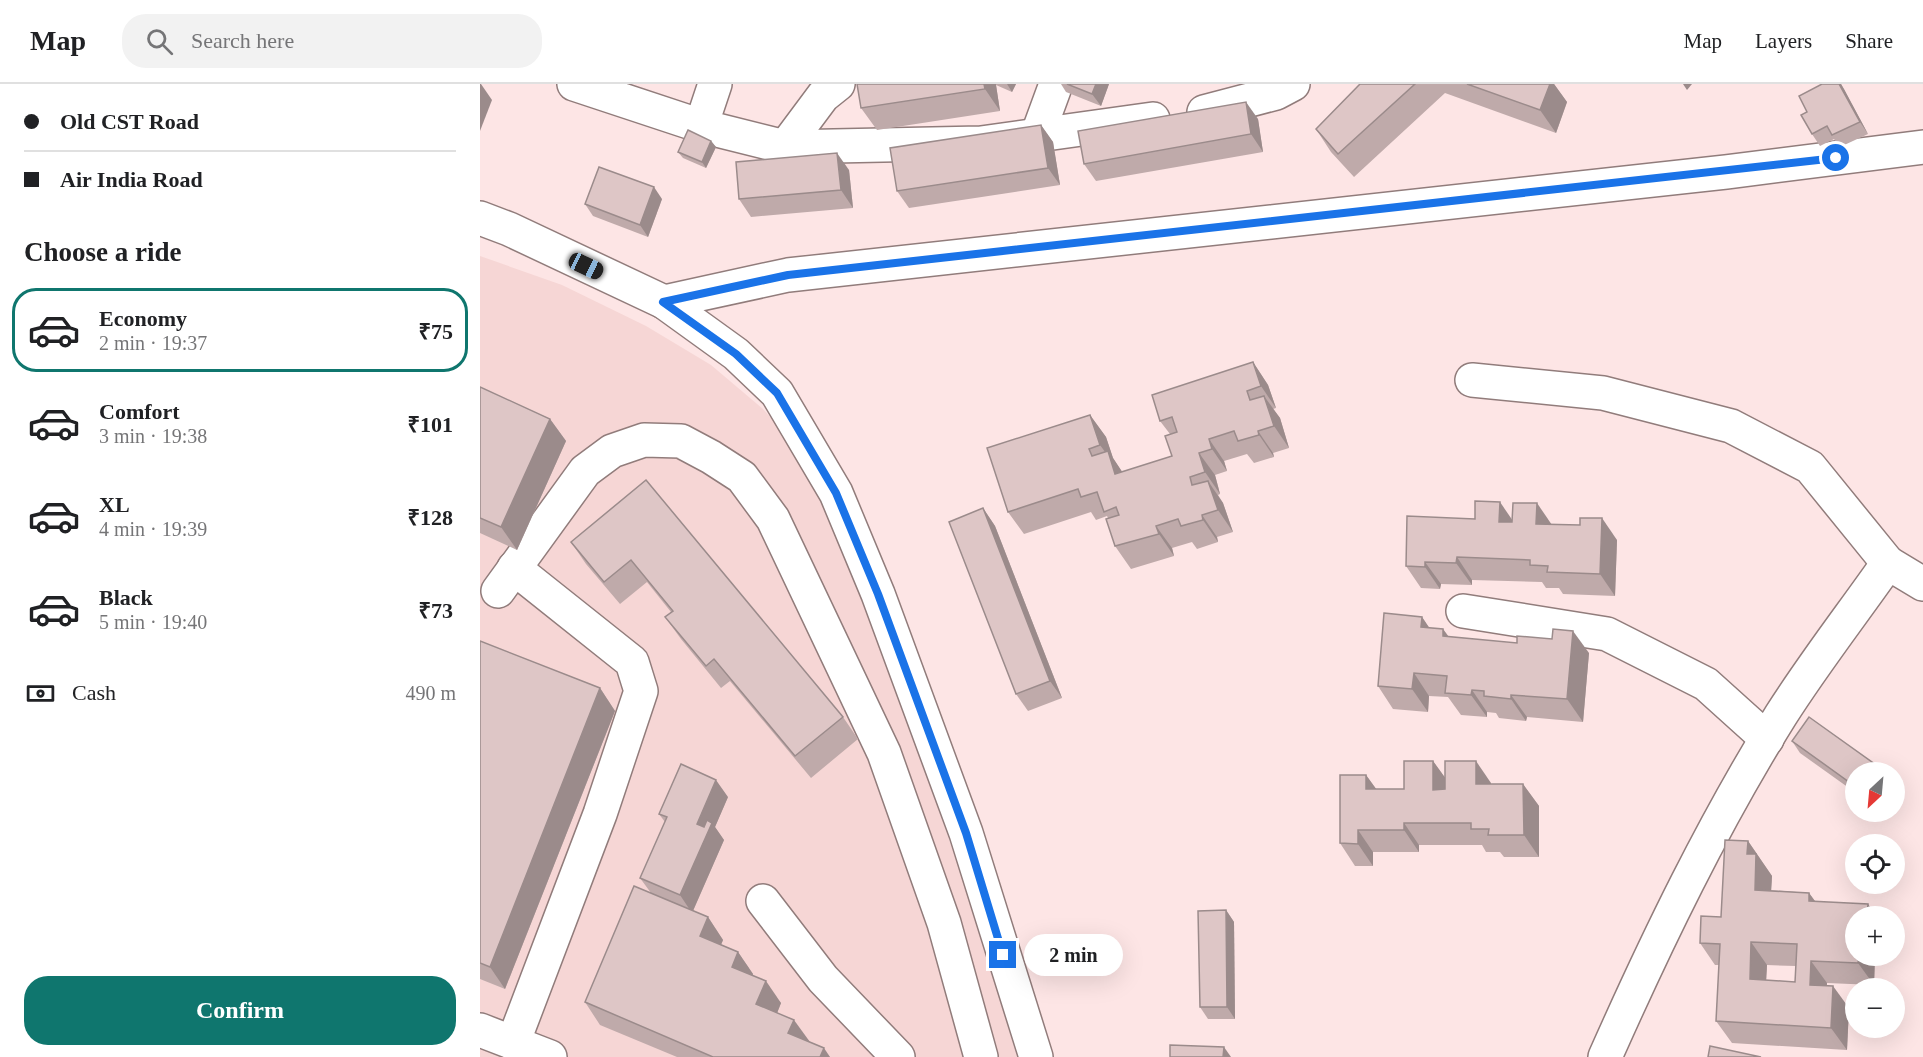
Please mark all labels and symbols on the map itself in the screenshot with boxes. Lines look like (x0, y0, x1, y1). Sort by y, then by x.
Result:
route start (1822, 144, 1849, 171)
car (566, 250, 606, 282)
north arrow (1845, 762, 1905, 822)
callout: 2 min (1024, 934, 1123, 976)
route end (989, 941, 1016, 968)

